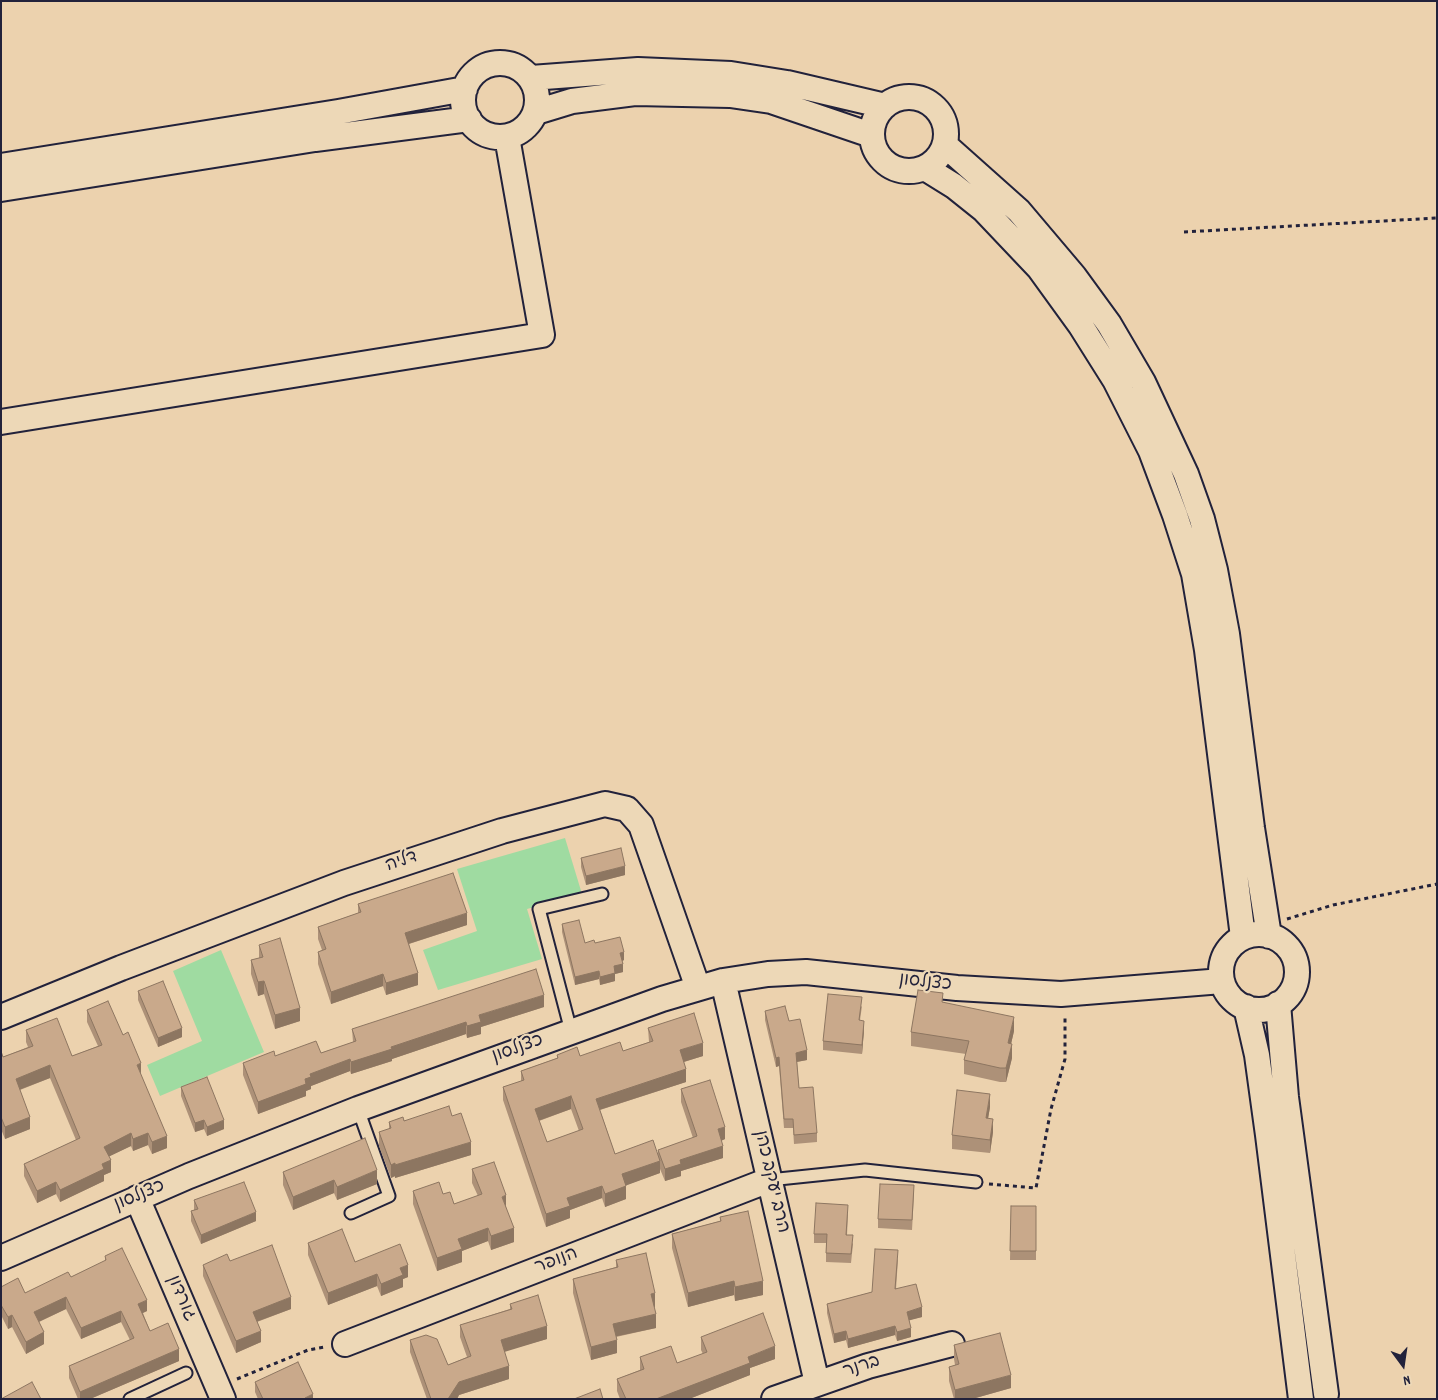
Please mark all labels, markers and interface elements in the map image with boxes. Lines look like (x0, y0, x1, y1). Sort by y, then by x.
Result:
street label: דליה (383, 848, 421, 878)
street label: כצנלסון (898, 970, 952, 998)
street label: כצנלסון (489, 1031, 547, 1069)
street label: הרב יעקב כהן (748, 1129, 792, 1235)
street label: כצנלסון (111, 1177, 169, 1217)
street label: הנופר (533, 1244, 581, 1280)
street label: גורדון (161, 1273, 199, 1325)
north arrow (1378, 1340, 1428, 1390)
street label: ברנר (841, 1352, 883, 1384)
text: N (1401, 1369, 1412, 1390)

